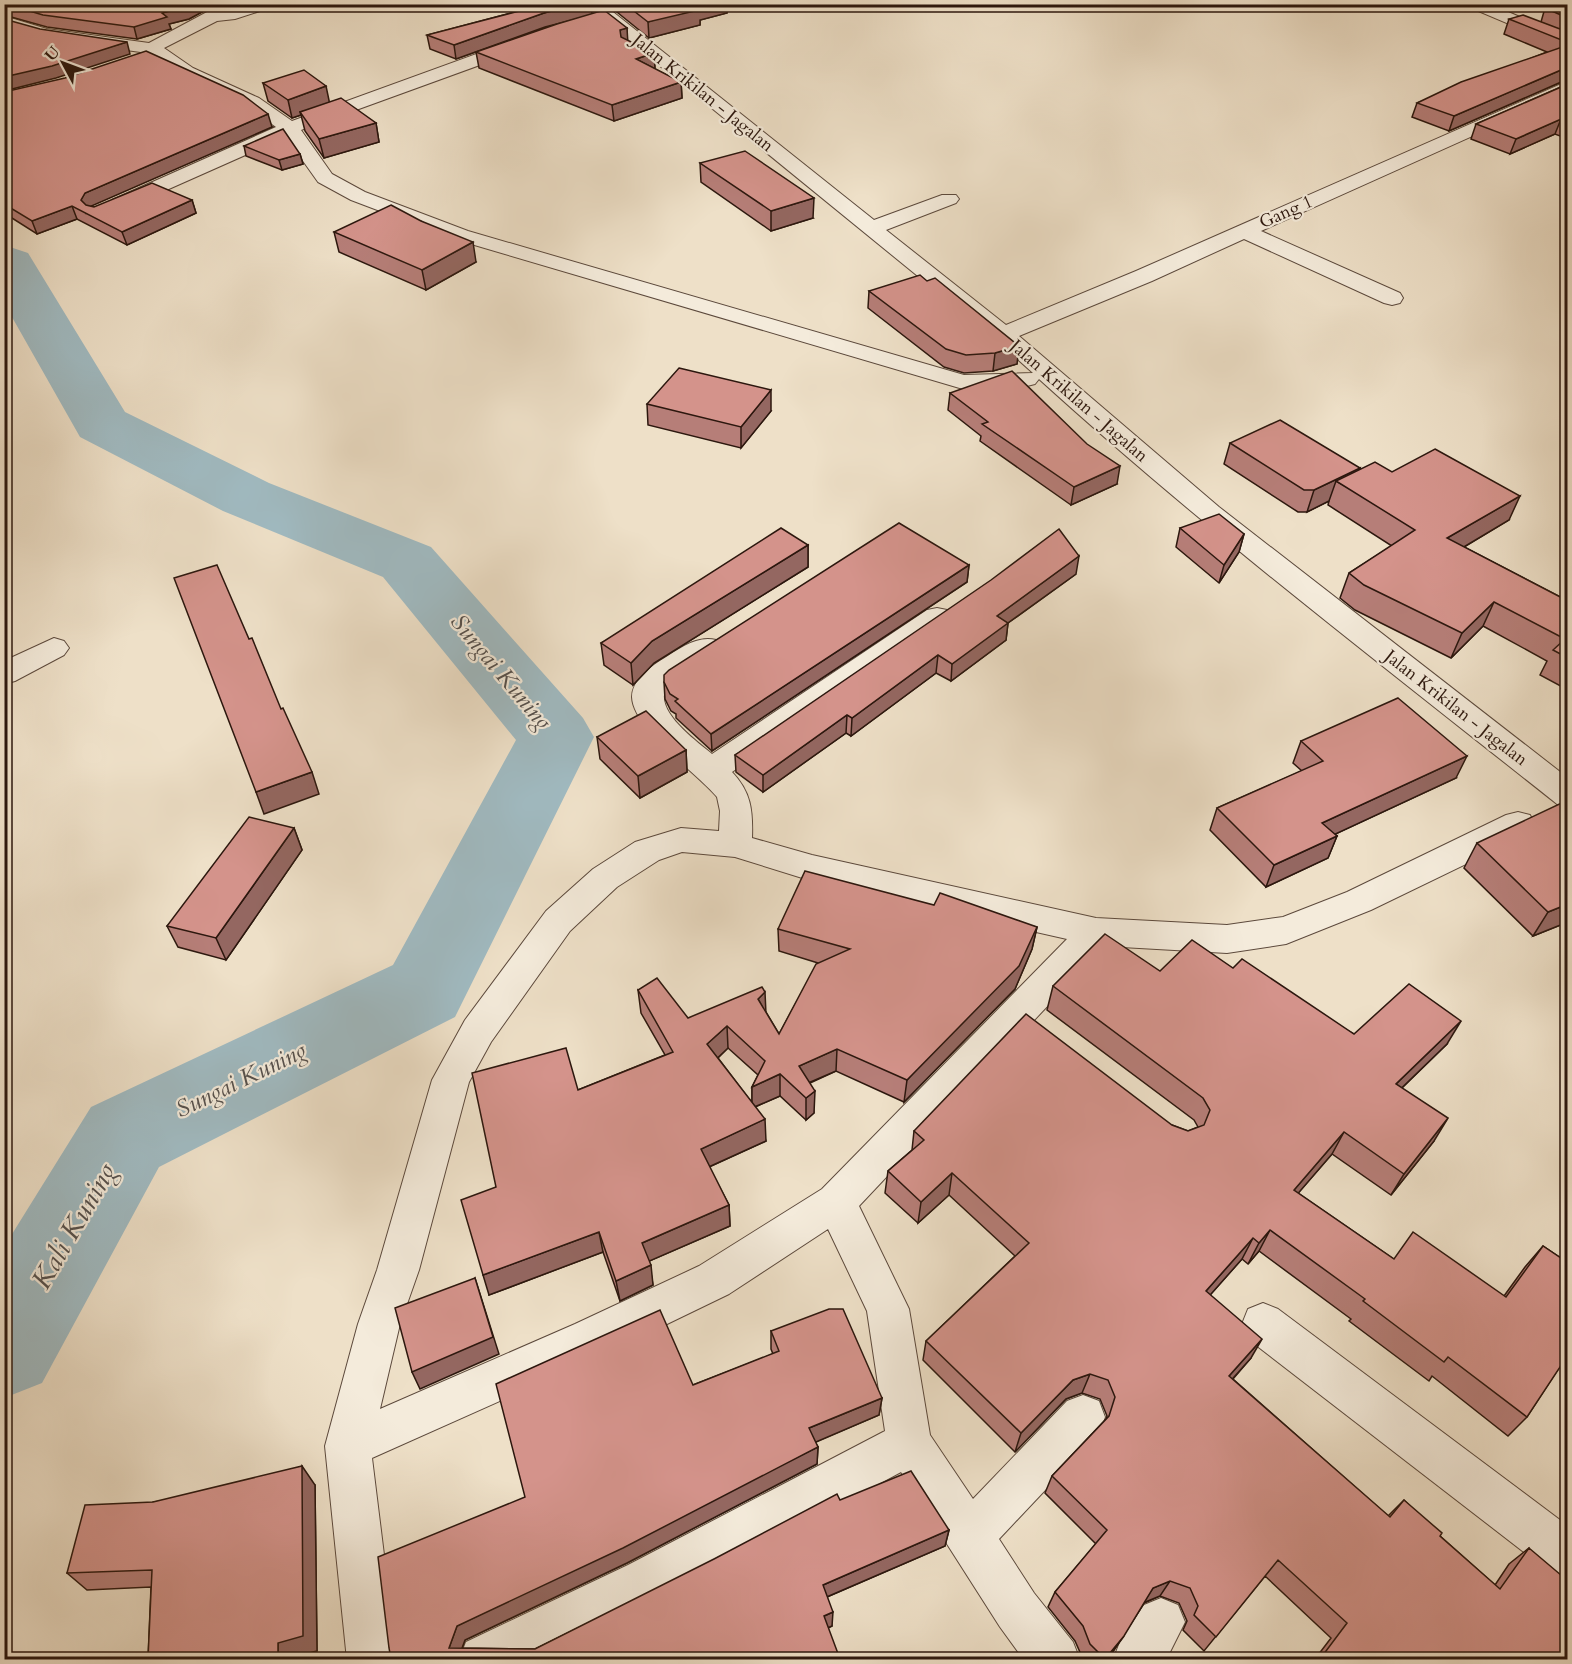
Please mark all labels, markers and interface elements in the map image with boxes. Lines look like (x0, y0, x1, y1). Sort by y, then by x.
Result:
street label: Jalan Krikilan - Jagalan (625, 26, 780, 158)
north arrow (33, 33, 93, 93)
text: U (40, 42, 65, 66)
street label: Gang 1 (1255, 189, 1317, 235)
street label: Jalan Krikilan - Jagalan (1002, 332, 1154, 469)
water label: Sungai Kuning (443, 607, 560, 737)
street label: Jalan Krikilan - Jagalan (1377, 642, 1533, 772)
water label: Sungai Kuning (170, 1034, 312, 1126)
water label: Kali Kuning (23, 1155, 126, 1296)

